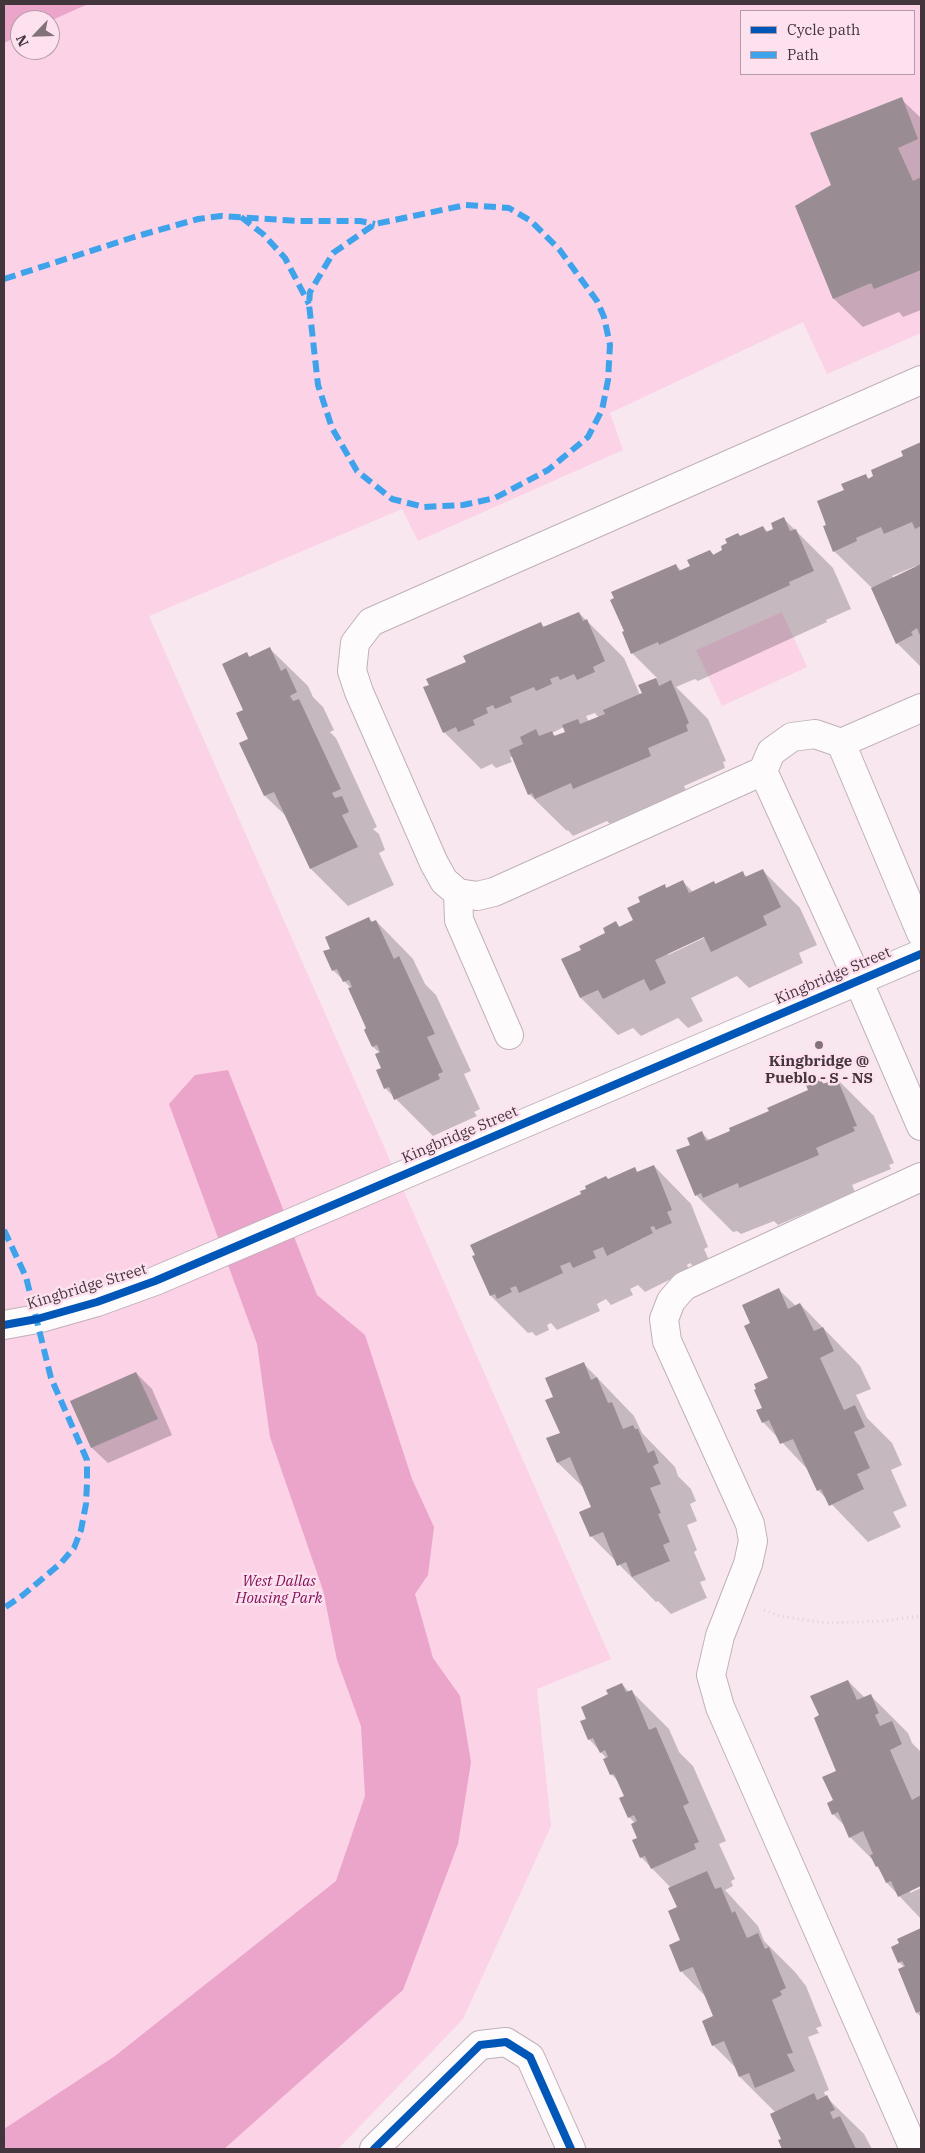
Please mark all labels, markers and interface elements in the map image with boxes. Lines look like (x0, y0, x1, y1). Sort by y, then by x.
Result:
north arrow (10, 10, 60, 60)
legend (740, 10, 915, 75)
text: Cycle path (787, 20, 860, 39)
text: N (12, 32, 33, 49)
text: Path (787, 45, 819, 64)
street label: Kingbridge Street (772, 943, 894, 1009)
marker: Kingbridge @ Pueblo - S - NS (813, 1039, 825, 1051)
place label: Kingbridge @ Pueblo - S - NS (765, 1053, 873, 1088)
street label: Kingbridge Street (399, 1102, 521, 1168)
street label: Kingbridge Street (25, 1260, 149, 1314)
park label: West Dallas Housing Park (236, 1573, 322, 1608)

